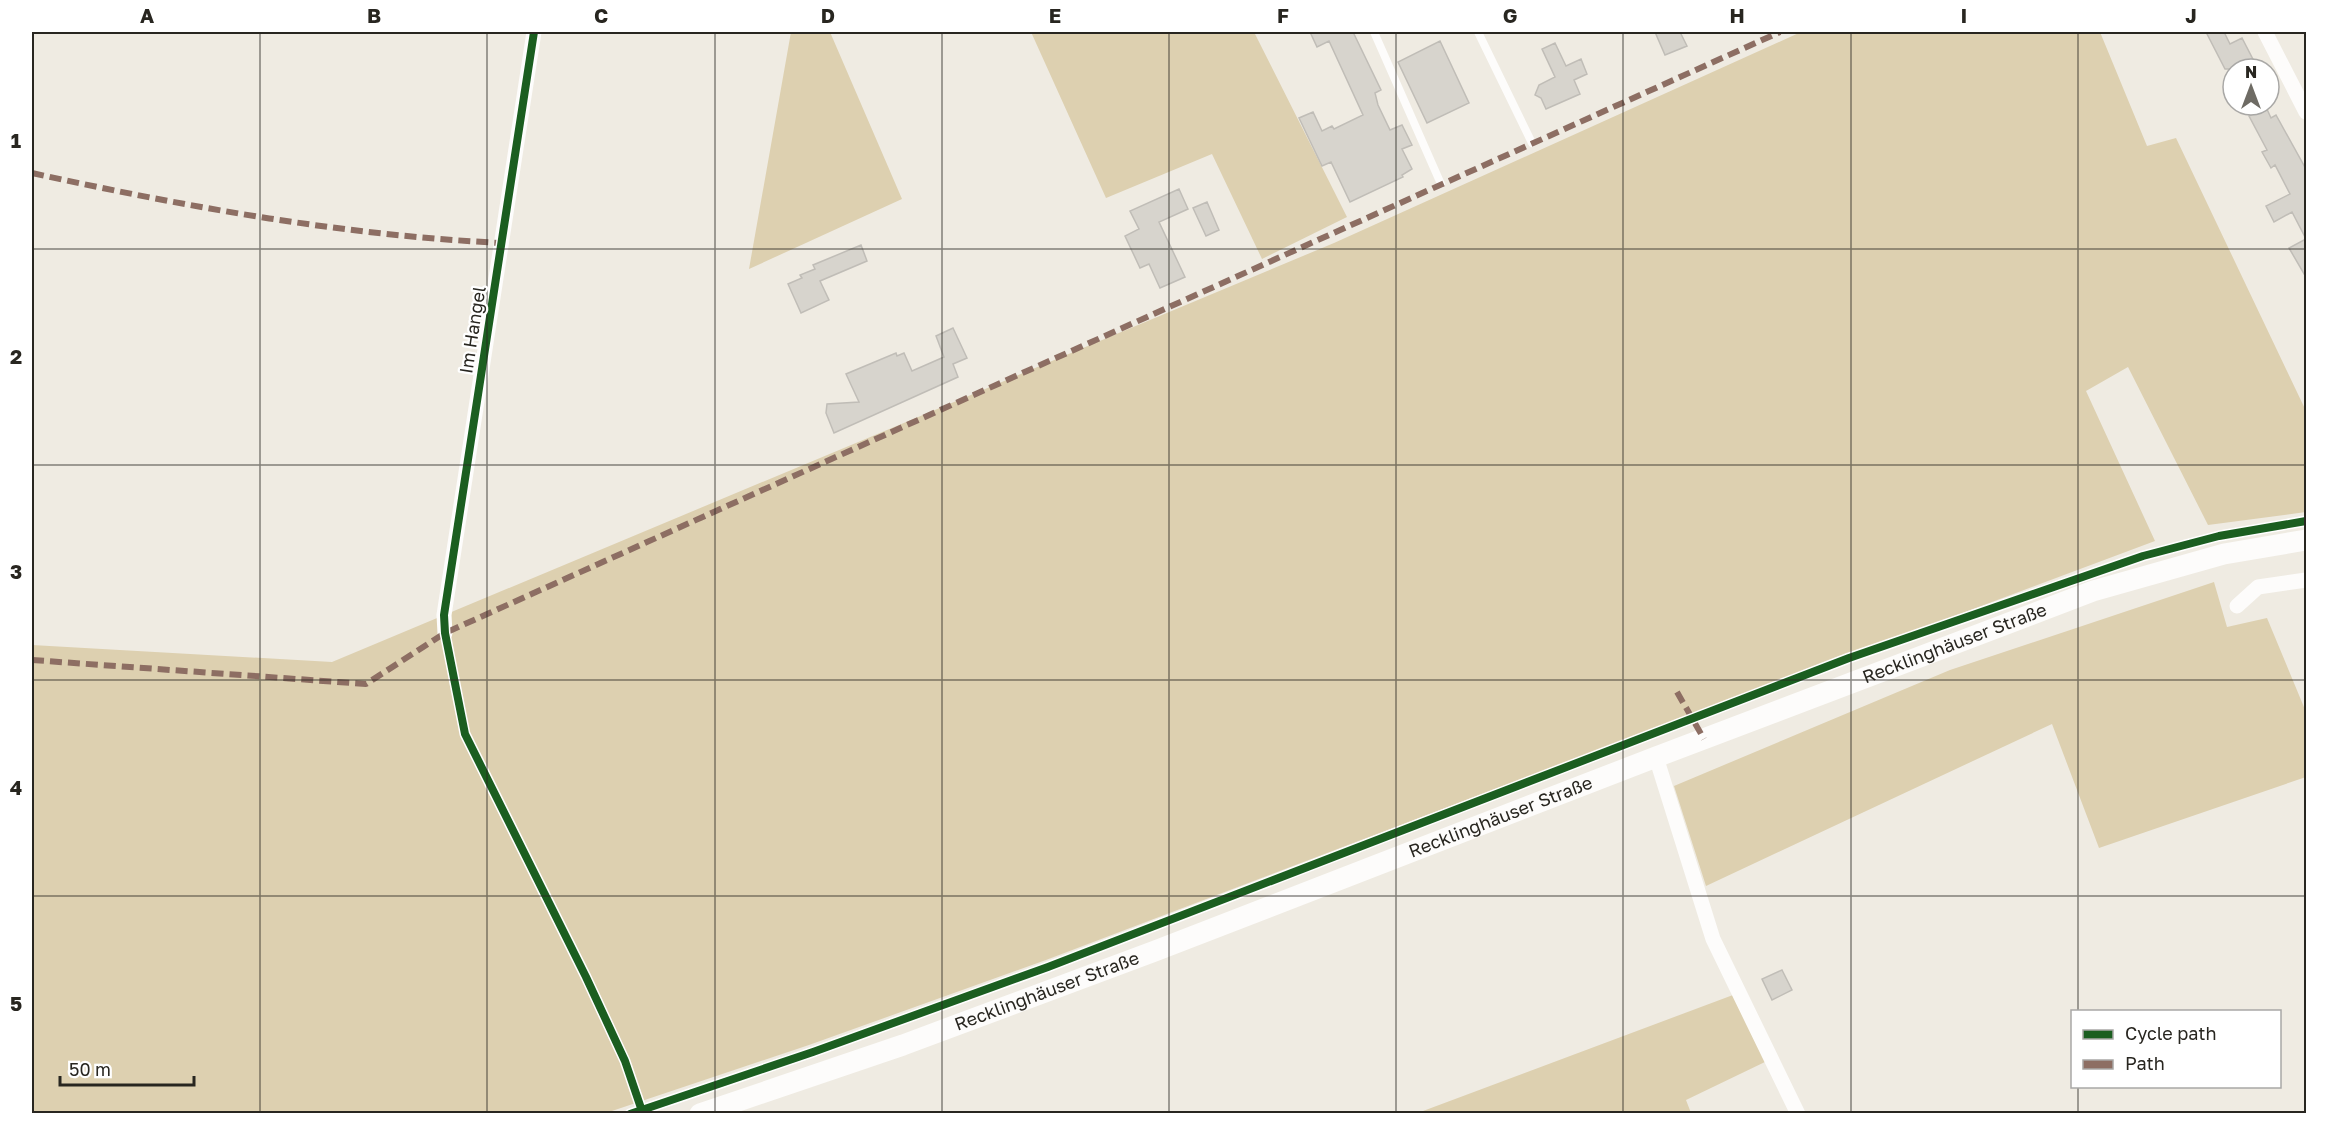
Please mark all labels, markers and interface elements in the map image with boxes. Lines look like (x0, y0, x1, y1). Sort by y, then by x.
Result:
text: A (140, 3, 154, 27)
text: B (367, 3, 381, 27)
text: C (594, 3, 608, 27)
text: D (821, 3, 835, 27)
text: E (1049, 3, 1061, 27)
text: F (1277, 3, 1289, 27)
text: G (1503, 3, 1517, 27)
text: H (1729, 3, 1745, 27)
text: I (1961, 3, 1967, 27)
text: J (2185, 3, 2197, 27)
north arrow (2221, 57, 2281, 117)
text: N (2245, 62, 2257, 82)
text: 1 (11, 128, 21, 152)
street label: Im Hangel (454, 284, 490, 375)
text: 2 (10, 344, 22, 368)
text: 3 (10, 559, 22, 583)
street label: Recklinghäuser Straße (1859, 598, 2049, 688)
street label: Recklinghäuser Straße (1405, 771, 1595, 862)
text: 4 (10, 775, 22, 799)
street label: Recklinghäuser Straße (951, 946, 1142, 1035)
text: 5 (10, 991, 22, 1015)
legend (2071, 1010, 2281, 1088)
text: Cycle path (2125, 1022, 2217, 1044)
scale bar (60, 1049, 194, 1087)
text: Path (2125, 1052, 2165, 1074)
text: 50 m (69, 1058, 111, 1080)

